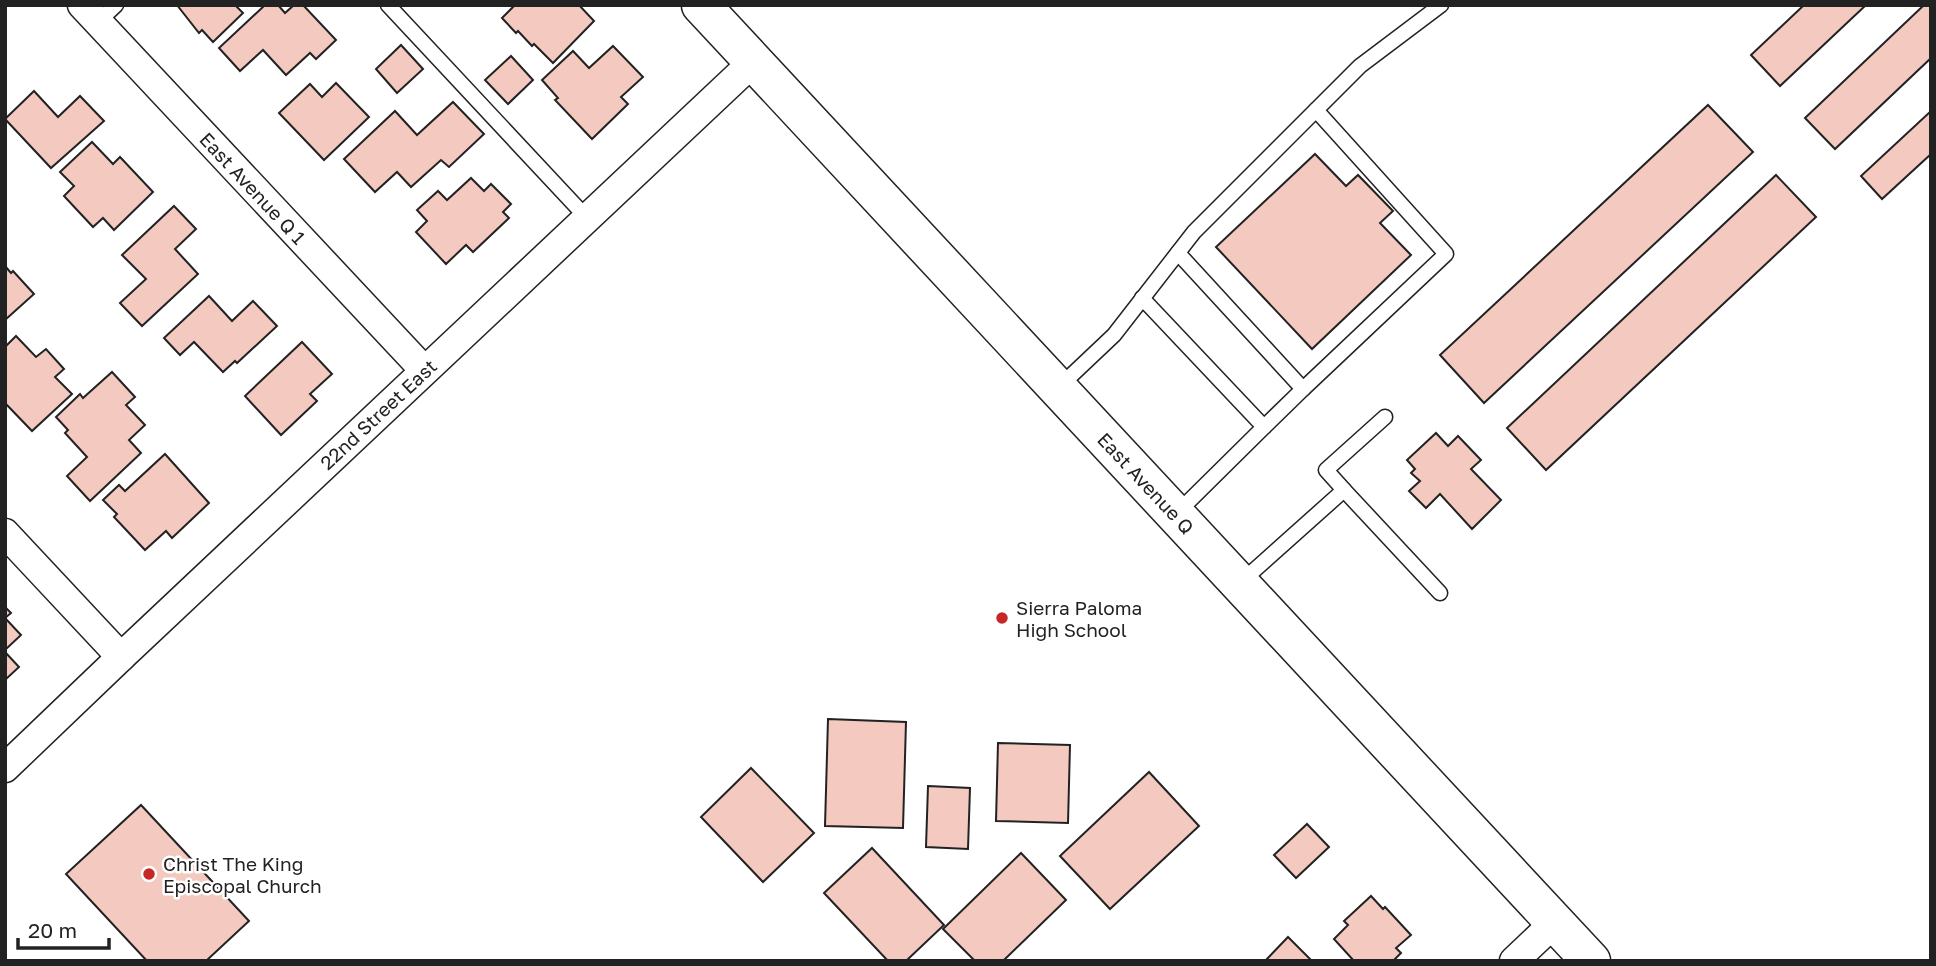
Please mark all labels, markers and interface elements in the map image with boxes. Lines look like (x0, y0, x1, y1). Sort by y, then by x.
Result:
street label: East Avenue Q 1 (195, 127, 311, 249)
street label: 22nd Street East (315, 354, 441, 474)
street label: East Avenue Q (1093, 427, 1199, 539)
place label: Sierra Paloma High School (1016, 596, 1142, 641)
marker: Sierra Paloma High School (994, 610, 1010, 626)
place label: Christ The King Episcopal Church (163, 852, 322, 897)
marker: Christ The King Episcopal Church (141, 866, 157, 882)
scale bar (18, 906, 108, 950)
text: 20 m (28, 917, 77, 943)

